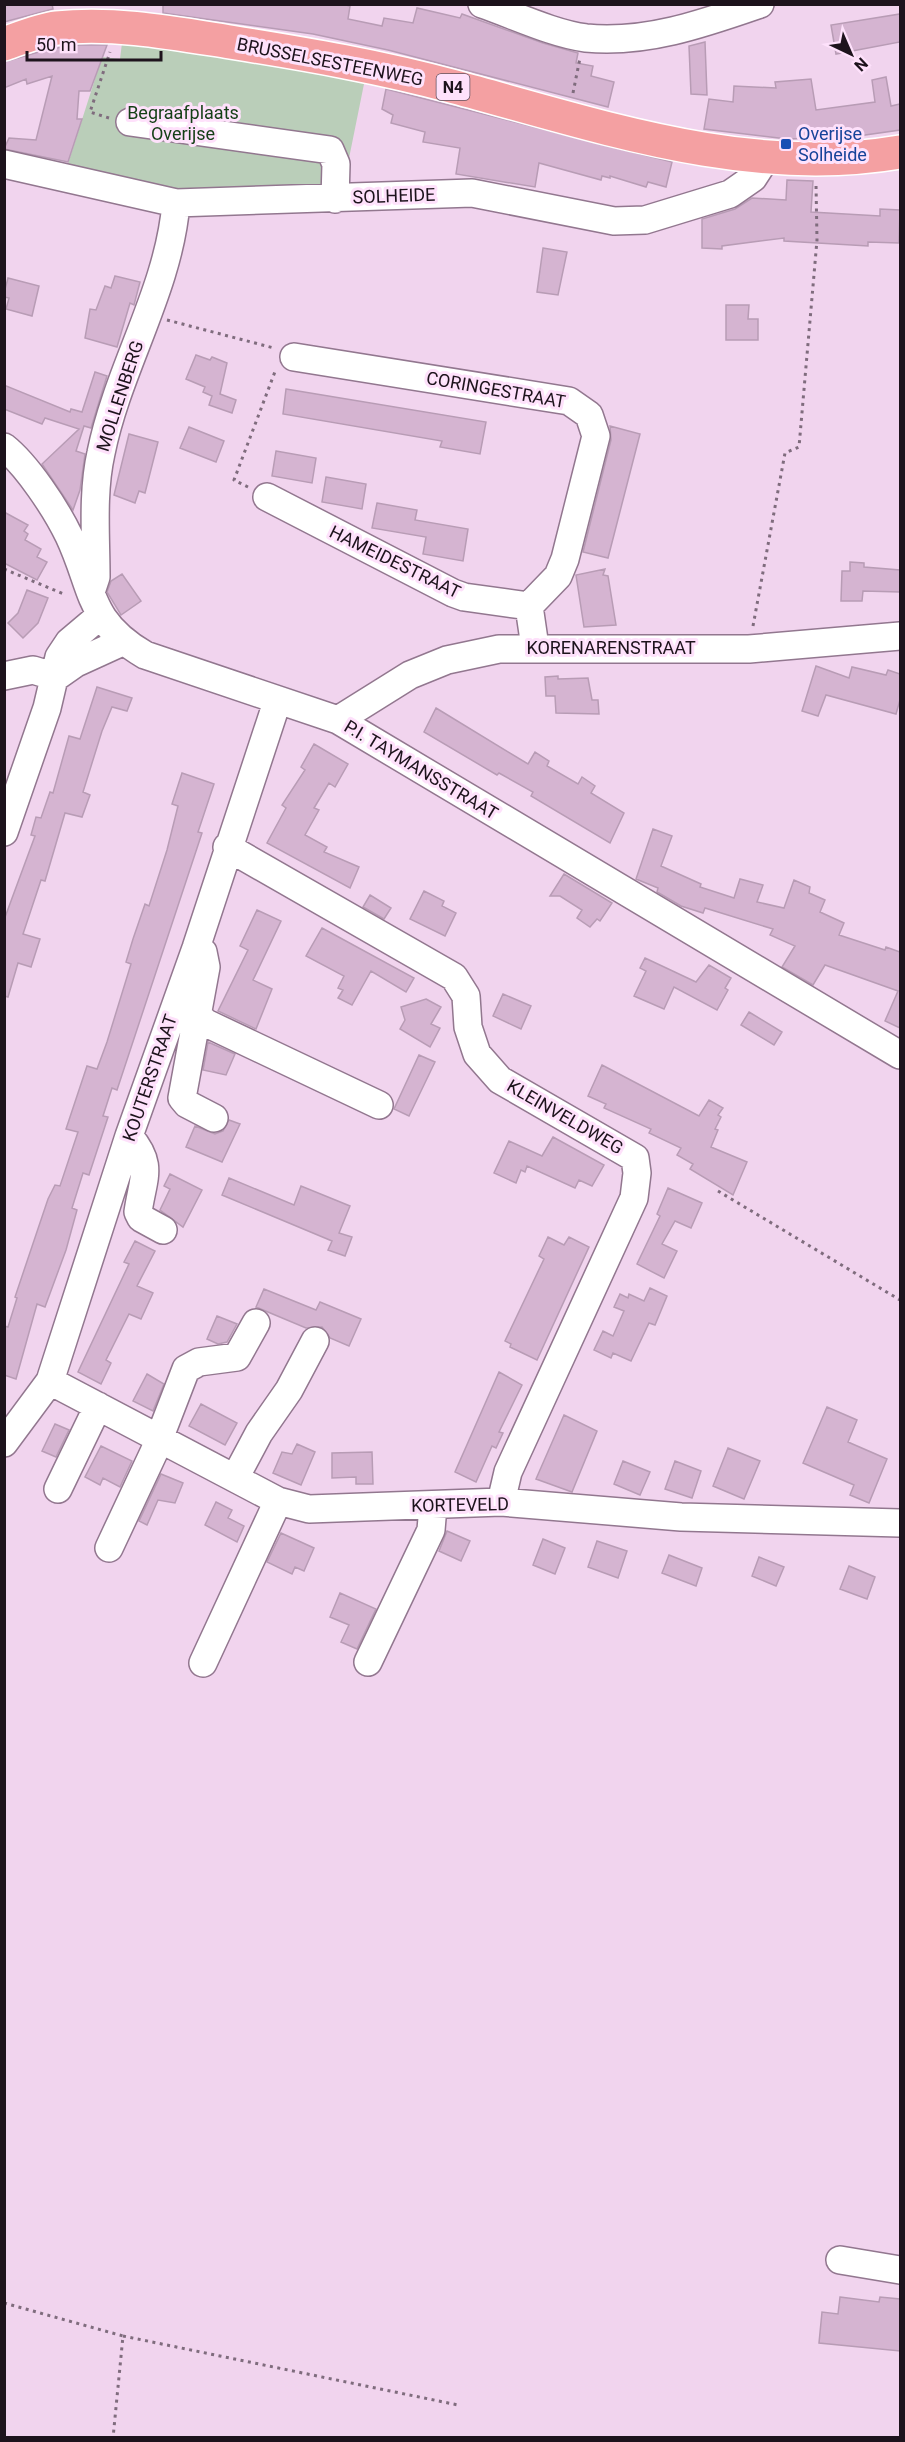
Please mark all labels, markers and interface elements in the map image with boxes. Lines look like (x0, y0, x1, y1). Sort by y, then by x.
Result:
scale bar (27, 24, 160, 62)
north arrow (821, 24, 881, 84)
street label: BRUSSELSESTEENWEG (235, 33, 425, 90)
text: 50 m (36, 34, 76, 55)
text: N (850, 54, 872, 75)
road number: N4 (436, 74, 470, 100)
park label: Begraafplaats Overijse (127, 102, 239, 144)
place label: Overijse Solheide (798, 123, 867, 165)
marker: Overijse Solheide (779, 137, 793, 151)
street label: SOLHEIDE (352, 184, 436, 207)
street label: MOLLENBERG (92, 338, 147, 454)
street label: CORINGESTRAAT (425, 367, 568, 412)
street label: HAMEIDESTRAAT (326, 521, 464, 602)
street label: KORENARENSTRAAT (526, 637, 696, 658)
street label: P.I. TAYMANSSTRAAT (341, 715, 502, 824)
street label: KOUTERSTRAAT (118, 1011, 181, 1144)
street label: KLEINVELDWEG (503, 1075, 627, 1158)
street label: KORTEVELD (411, 1493, 509, 1516)

